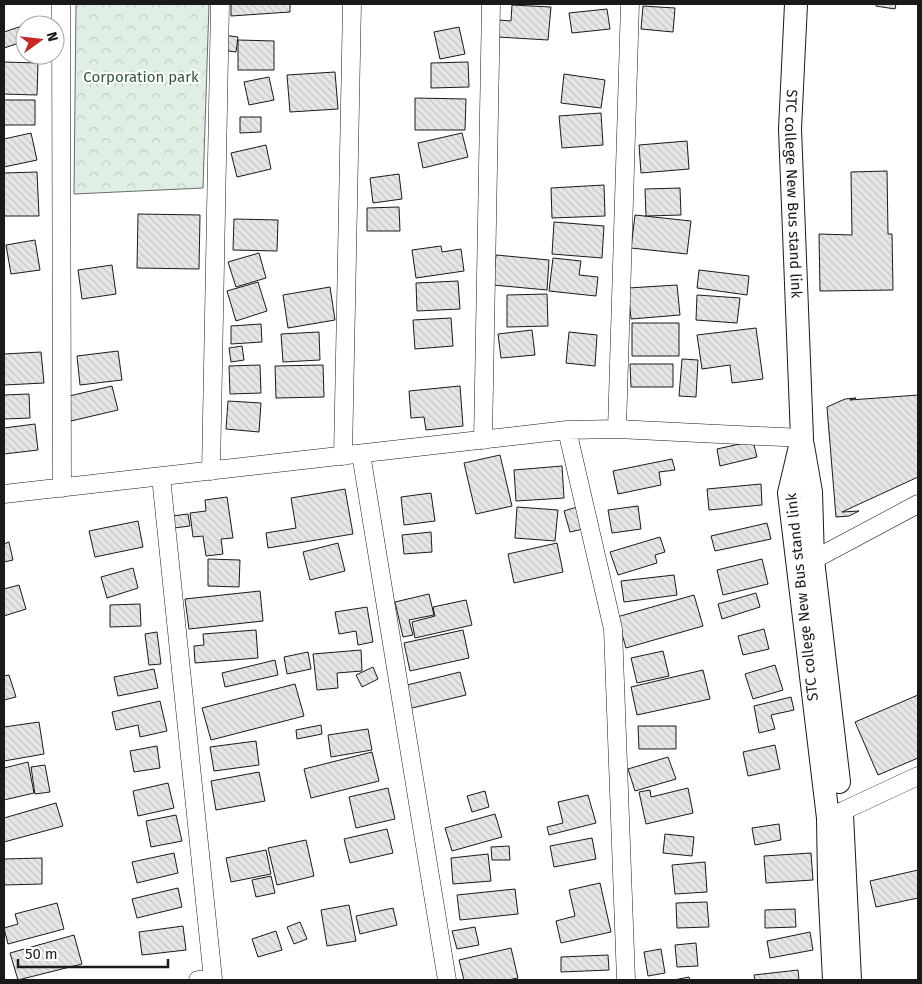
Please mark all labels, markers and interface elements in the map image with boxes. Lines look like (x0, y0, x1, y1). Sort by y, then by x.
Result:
north arrow (15, 15, 65, 65)
text: N (43, 30, 61, 43)
park label: Corporation park (83, 68, 199, 86)
street label: STC college New Bus stand link (781, 89, 806, 299)
street label: STC college New Bus stand link (782, 492, 822, 702)
scale bar (18, 936, 168, 968)
text: 50 m (25, 945, 58, 963)

